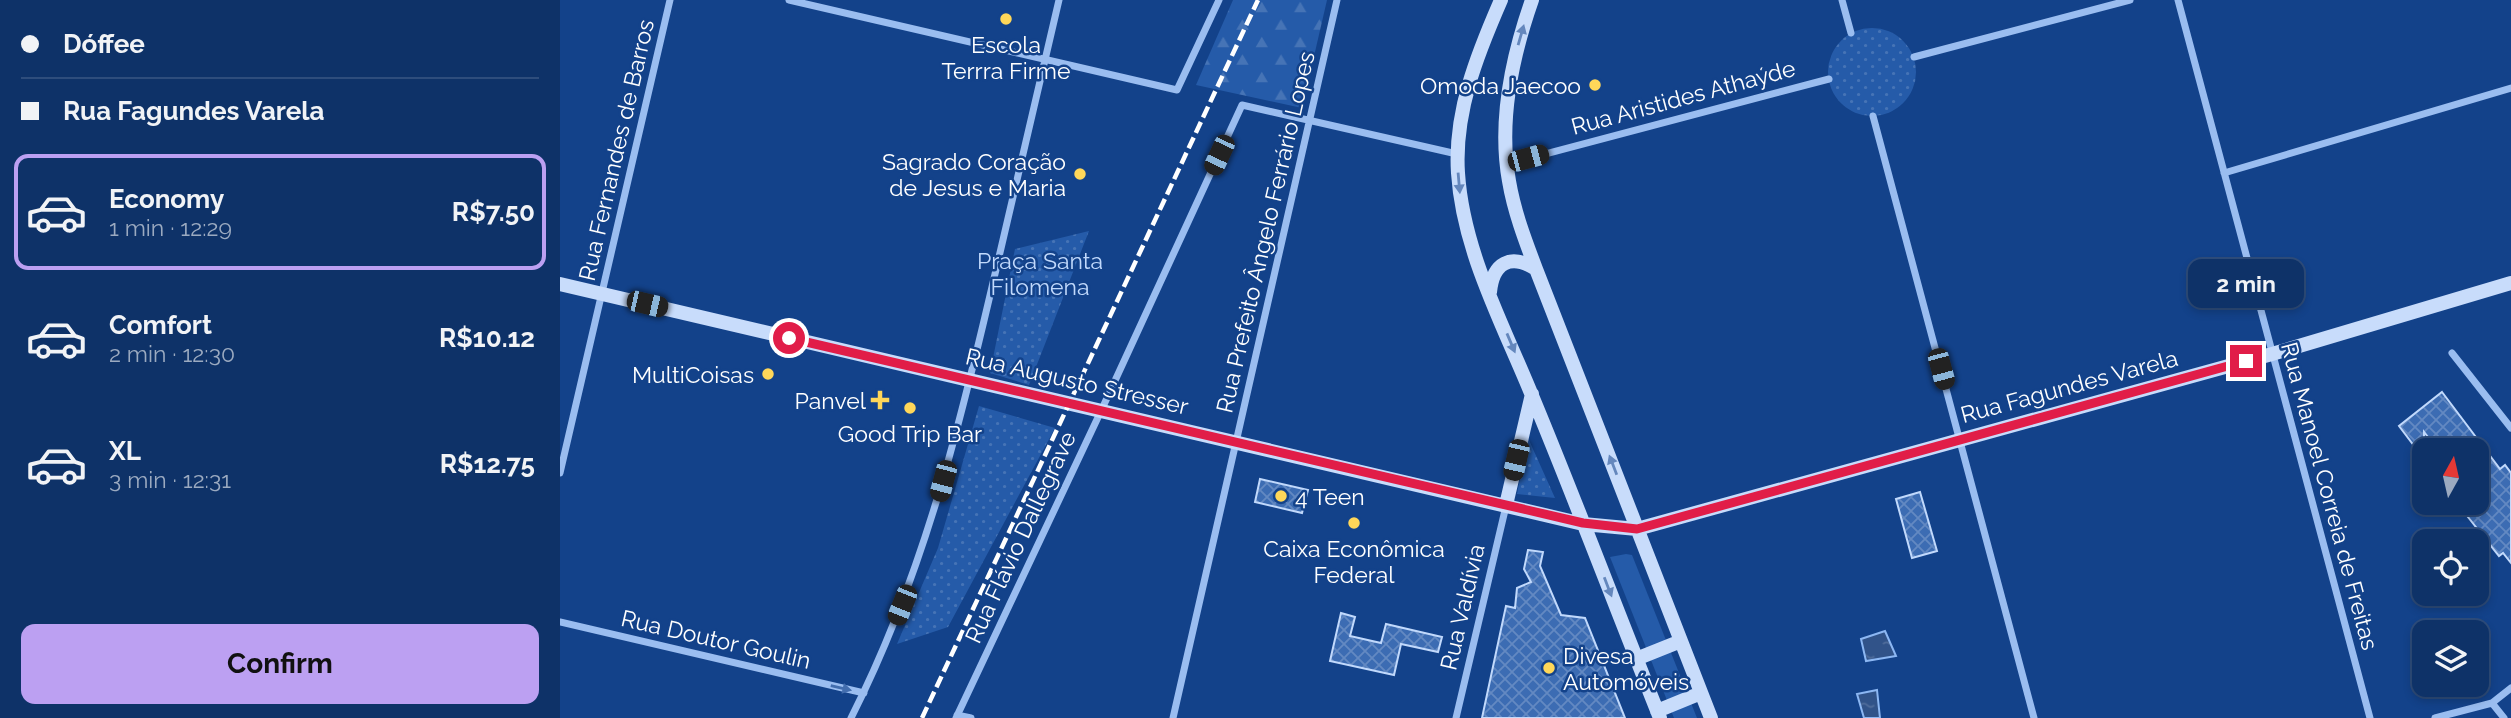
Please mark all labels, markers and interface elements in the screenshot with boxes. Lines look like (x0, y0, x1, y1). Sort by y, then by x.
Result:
marker: Escola Terrra Firme (998, 11, 1014, 27)
street label: Rua Fernandes de Barros (573, 17, 659, 283)
one-way arrow (1516, 24, 1526, 45)
text: Dóffee (63, 29, 145, 59)
place label: Escola Terrra Firme (942, 31, 1070, 84)
street label: Rua Prefeito Ângelo Ferrário Lopes (1210, 49, 1320, 415)
street label: Rua Aristides Athaýde (1568, 54, 1798, 140)
place label: Omoda Jaecoo (1420, 72, 1581, 99)
marker: Omoda Jaecoo (1587, 77, 1603, 93)
text: Rua Fagundes Varela (63, 96, 324, 126)
car (1201, 132, 1238, 178)
car (1505, 142, 1552, 174)
place label: Sagrado Coração de Jesus e Maria (882, 148, 1066, 201)
marker: Sagrado Coração de Jesus e Maria (1072, 166, 1088, 182)
one-way arrow (1454, 173, 1465, 195)
icon: car (25, 181, 88, 244)
text: Economy (109, 184, 224, 214)
text: R$7.50 (452, 197, 535, 227)
text: 1 min · 12:29 (109, 214, 232, 241)
park label: Praça Santa Filomena (977, 247, 1103, 300)
callout: 2 min (2188, 260, 2304, 308)
text: 2 min (2216, 270, 2276, 297)
car (625, 289, 670, 319)
icon: car (25, 307, 88, 370)
text: Comfort (109, 310, 212, 340)
route start (773, 322, 805, 354)
text: R$10.12 (439, 323, 535, 353)
one-way arrow (1505, 333, 1517, 353)
street label: Rua Manoel Correia de Freitas (2276, 339, 2384, 653)
text: 2 min · 12:30 (109, 340, 235, 367)
street label: Rua Augusto Stresser (963, 342, 1191, 420)
street label: Rua Fagundes Varela (1957, 344, 2181, 428)
route end (2230, 345, 2262, 377)
car (1926, 346, 1957, 392)
place label: MultiCoisas (632, 361, 754, 388)
marker: MultiCoisas (760, 366, 776, 382)
place label: Panvel (795, 387, 867, 414)
marker: Panvel (872, 392, 888, 408)
marker: Good Trip Bar (902, 400, 918, 416)
place label: Good Trip Bar (838, 420, 982, 447)
street label: Rua Flávio Dallegrave (959, 427, 1081, 647)
icon: car (25, 433, 88, 496)
text: XL (109, 436, 141, 466)
car (1502, 437, 1531, 483)
north arrow (2412, 438, 2488, 514)
map controls (2412, 438, 2489, 697)
text: R$12.75 (440, 449, 535, 479)
one-way arrow (1607, 455, 1618, 476)
car (928, 458, 959, 504)
text: 3 min · 12:31 (109, 466, 231, 493)
place label: 4 Teen (1295, 483, 1365, 510)
marker: 4 Teen (1273, 488, 1289, 504)
marker: Caixa Econômica Federal (1346, 515, 1362, 531)
button: locate (2412, 529, 2489, 606)
place label: Caixa Econômica Federal (1263, 535, 1445, 588)
street label: Rua Valdívia (1434, 541, 1490, 673)
one-way arrow (1603, 576, 1614, 597)
car (885, 582, 920, 628)
street label: Rua Doutor Goulin (619, 604, 813, 674)
button: layers (2412, 620, 2489, 697)
button: Confirm (21, 624, 539, 704)
place label: Divesa Automóveis (1563, 642, 1689, 695)
marker: Divesa Automóveis (1541, 660, 1557, 676)
one-way arrow (830, 682, 852, 693)

